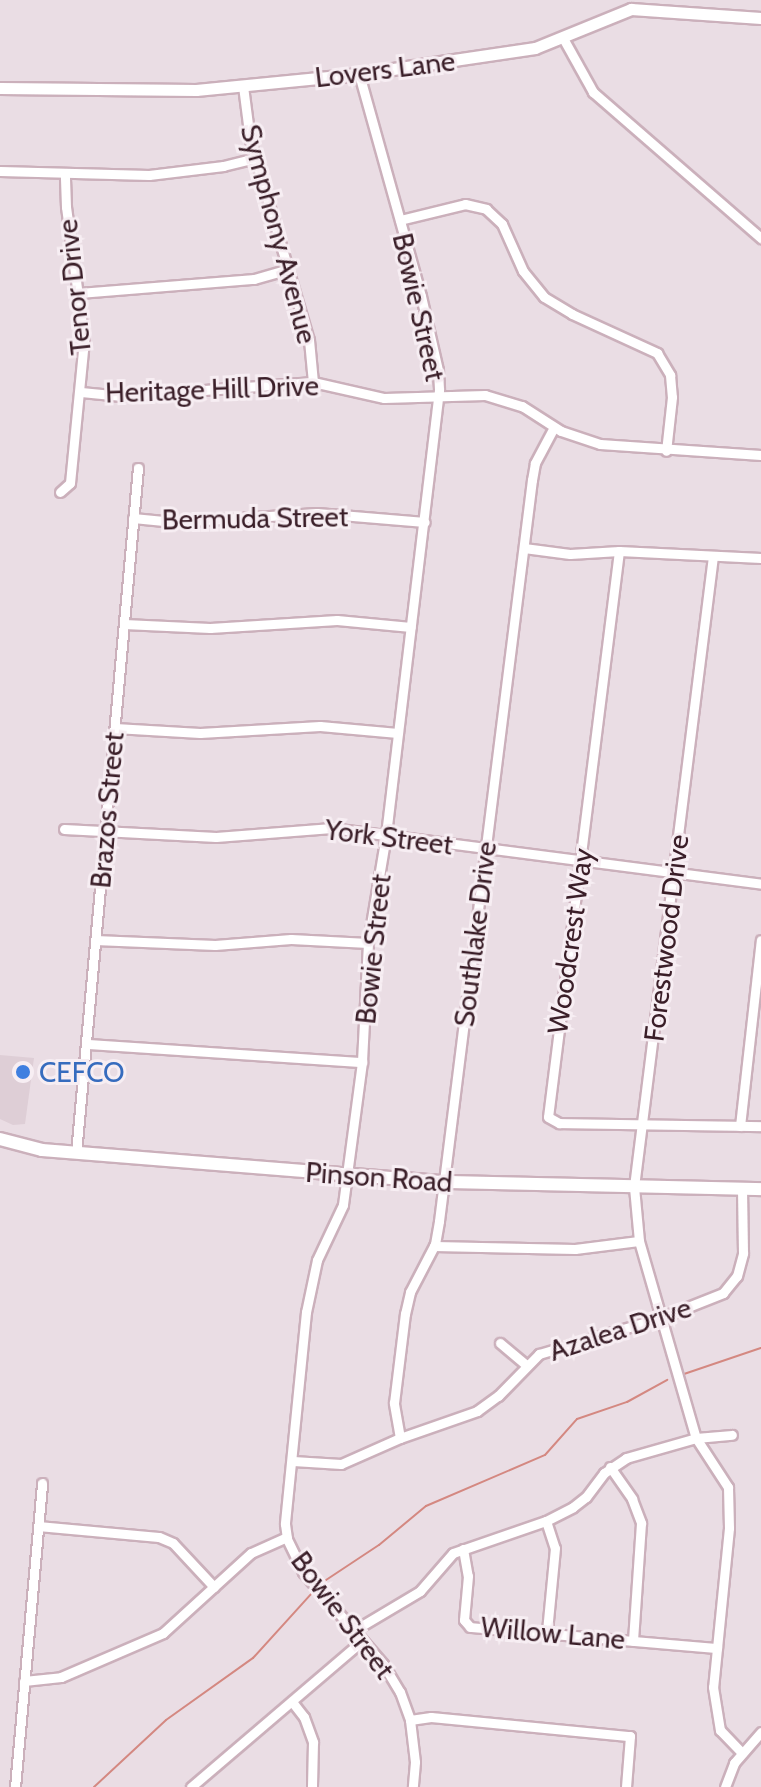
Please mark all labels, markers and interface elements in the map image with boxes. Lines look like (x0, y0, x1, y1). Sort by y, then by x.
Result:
street label: Lovers Lane (313, 44, 457, 94)
street label: Symphony Avenue (234, 121, 324, 347)
street label: Tenor Drive (50, 218, 98, 356)
street label: Bowie Street (386, 230, 452, 384)
street label: Heritage Hill Drive (105, 368, 319, 410)
street label: Bermuda Street (162, 500, 348, 536)
street label: Brazos Street (83, 730, 131, 890)
street label: York Street (323, 812, 455, 862)
street label: Forestwood Drive (637, 833, 695, 1043)
street label: Southlake Drive (447, 839, 503, 1029)
street label: Woodcrest Way (540, 846, 600, 1036)
street label: Bowie Street (348, 872, 398, 1026)
place label: CEFCO (39, 1055, 125, 1089)
marker: CEFCO (14, 1063, 32, 1081)
street label: Pinson Road (304, 1155, 454, 1199)
street label: Azalea Drive (545, 1290, 695, 1368)
street label: Bowie Street (284, 1545, 402, 1685)
street label: Willow Lane (479, 1610, 627, 1656)

